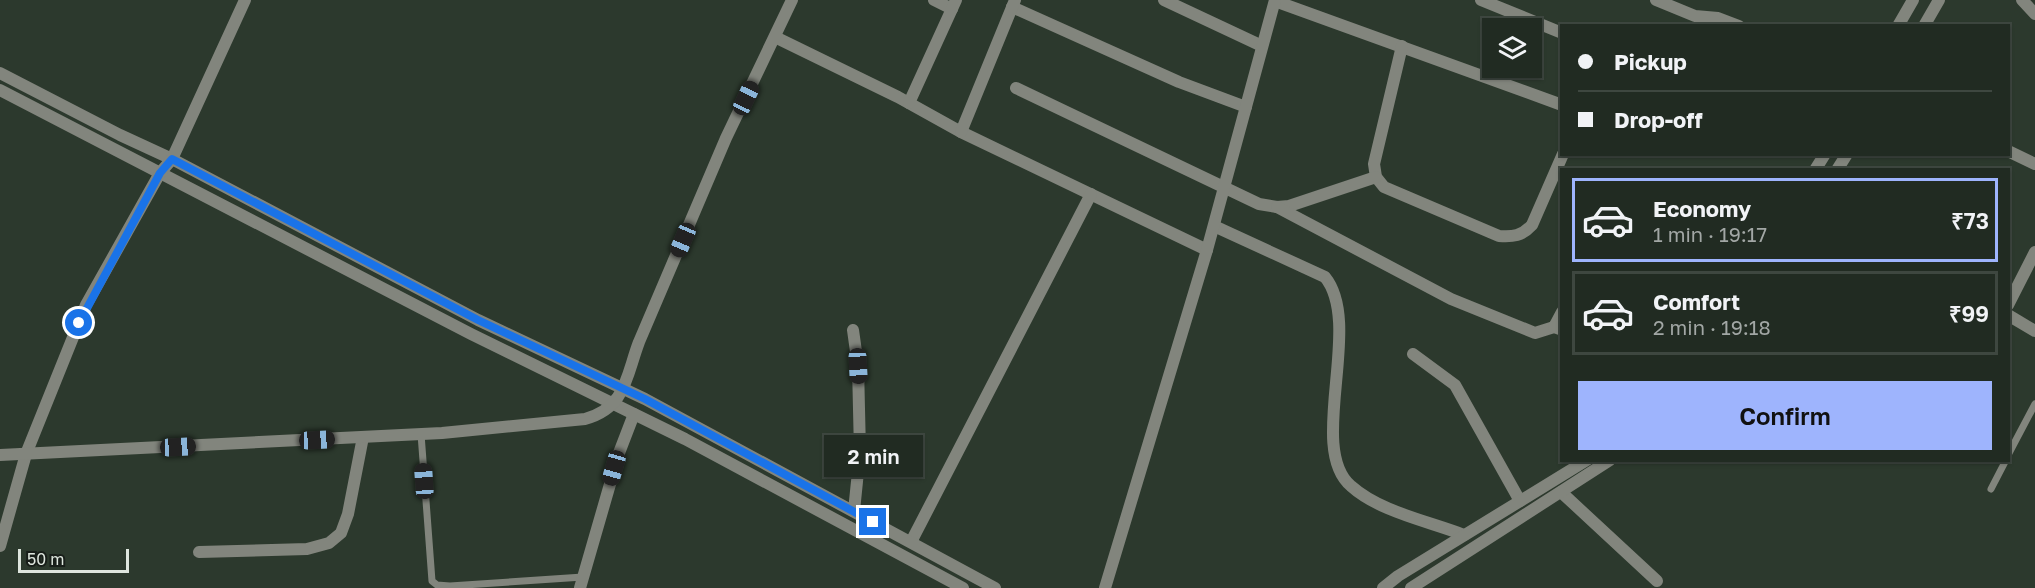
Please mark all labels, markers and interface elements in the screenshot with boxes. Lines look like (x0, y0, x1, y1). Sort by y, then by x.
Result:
map controls (1482, 18, 1542, 78)
button: layers (1482, 18, 1542, 78)
text: Pickup (1614, 48, 1687, 75)
car (730, 78, 762, 118)
text: Drop-off (1614, 106, 1703, 133)
icon: car (1581, 193, 1635, 247)
text: Economy (1653, 195, 1751, 222)
text: ₹73 (1951, 207, 1989, 234)
car (668, 220, 698, 260)
text: 1 min · 19:17 (1653, 222, 1767, 246)
icon: car (1581, 286, 1635, 340)
text: Comfort (1653, 288, 1740, 315)
text: ₹99 (1949, 300, 1989, 327)
route start (65, 309, 92, 336)
text: 2 min · 19:18 (1653, 315, 1771, 339)
car (848, 348, 868, 384)
button: Confirm (1578, 381, 1992, 450)
car (299, 430, 335, 450)
callout: 2 min (824, 435, 922, 477)
car (160, 437, 196, 457)
text: 2 min (848, 444, 900, 468)
car (600, 448, 628, 488)
car (414, 462, 434, 500)
route end (859, 508, 886, 535)
scale bar (18, 546, 129, 574)
text: 50 m (27, 549, 64, 569)

